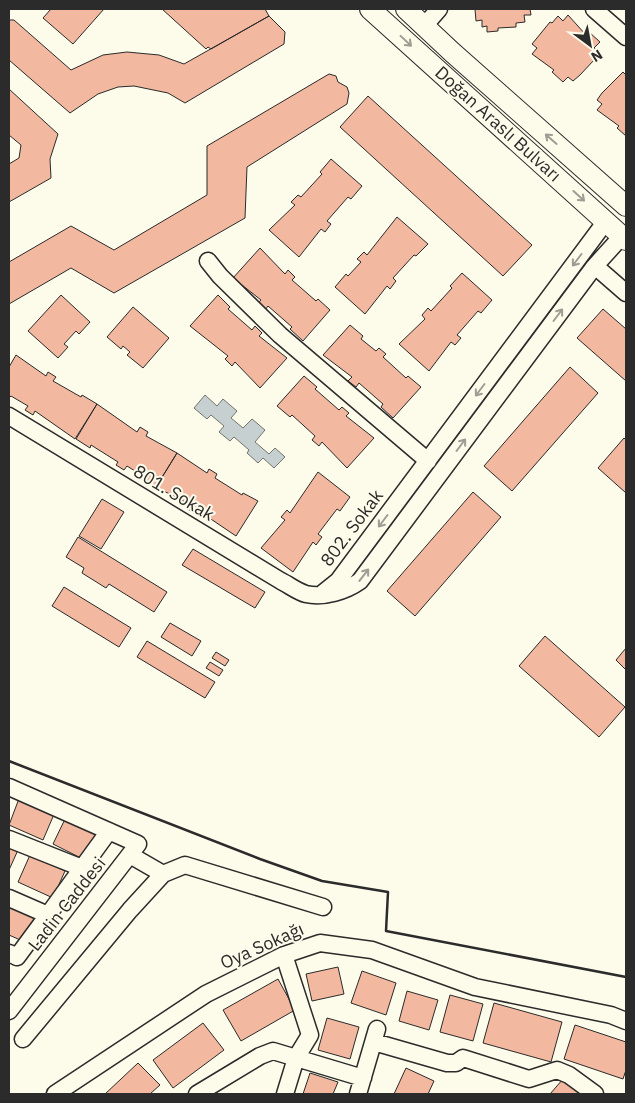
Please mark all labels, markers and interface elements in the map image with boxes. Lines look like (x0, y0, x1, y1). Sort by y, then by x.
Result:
north arrow (565, 20, 615, 70)
one-way arrow (399, 35, 412, 47)
text: N (588, 46, 606, 66)
street label: Doğan Araslı Bulvarı (430, 61, 566, 186)
one-way arrow (544, 133, 557, 144)
one-way arrow (573, 190, 586, 202)
one-way arrow (572, 253, 582, 267)
one-way arrow (553, 309, 564, 322)
one-way arrow (475, 383, 485, 397)
one-way arrow (456, 438, 466, 452)
street label: 801. Sokak (130, 459, 219, 526)
street label: 802. Sokak (315, 484, 388, 571)
one-way arrow (378, 514, 388, 528)
one-way arrow (359, 568, 369, 582)
street label: Ladin Caddesi (23, 852, 110, 955)
street label: Oya Sokağı (216, 917, 307, 974)

